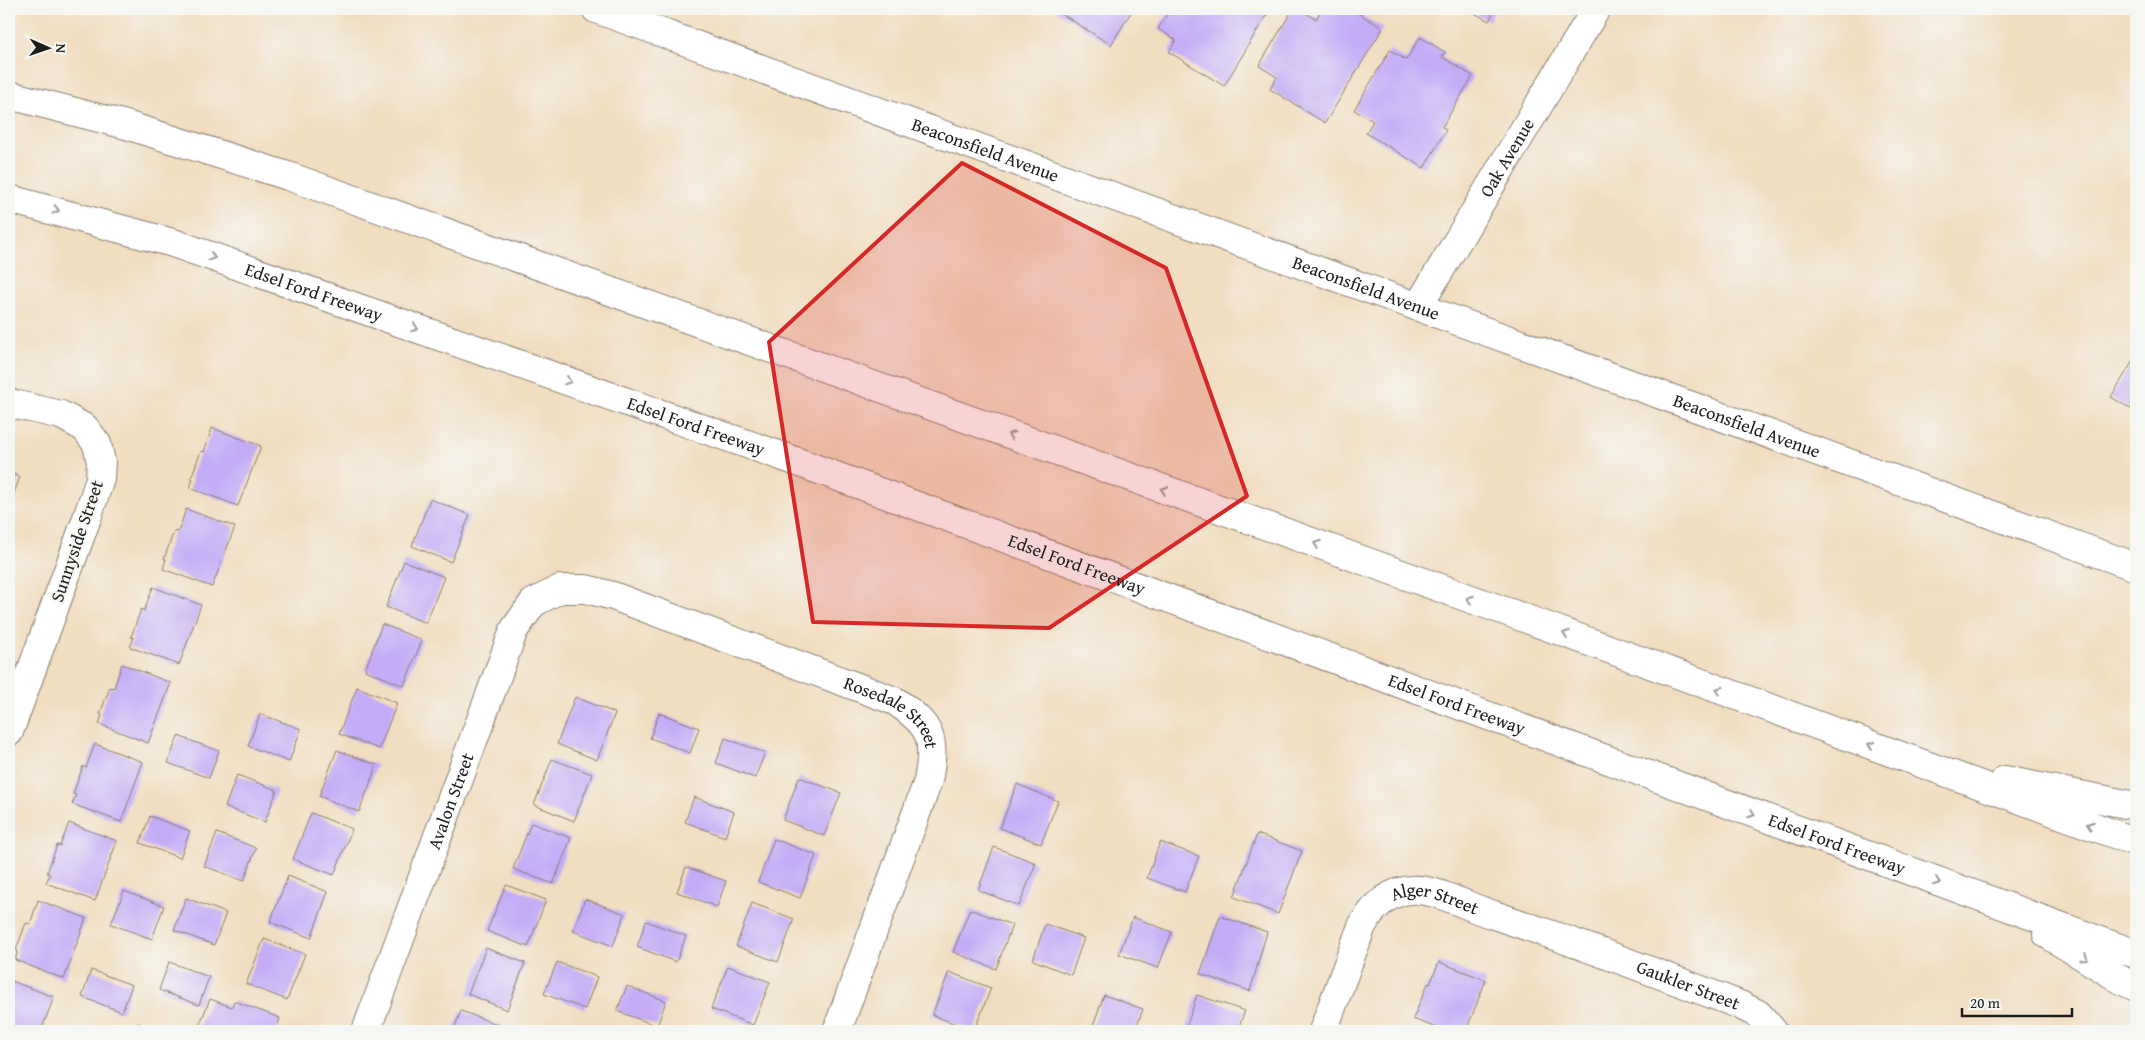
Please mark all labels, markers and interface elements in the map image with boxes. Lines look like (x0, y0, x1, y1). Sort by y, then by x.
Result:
north arrow (22, 22, 72, 72)
text: N (51, 43, 71, 54)
street label: Beaconsfield Avenue (908, 110, 1063, 189)
street label: Oak Avenue (1473, 113, 1541, 202)
one-way arrow (52, 205, 60, 215)
street label: Beaconsfield Avenue (1289, 248, 1444, 327)
one-way arrow (207, 251, 216, 261)
street label: Edsel Ford Freeway (241, 255, 387, 328)
one-way arrow (410, 322, 418, 332)
one-way arrow (563, 375, 572, 385)
street label: Beaconsfield Avenue (1670, 386, 1824, 465)
street label: Edsel Ford Freeway (624, 389, 769, 462)
one-way arrow (1007, 431, 1015, 441)
street label: Sunnyside Street (43, 476, 110, 605)
one-way arrow (1160, 485, 1168, 495)
street label: Edsel Ford Freeway (1004, 527, 1149, 602)
one-way arrow (1313, 540, 1321, 550)
one-way arrow (1466, 595, 1474, 605)
one-way arrow (1562, 630, 1571, 640)
street label: Edsel Ford Freeway (1385, 666, 1529, 741)
street label: Rosedale Street (840, 669, 945, 751)
one-way arrow (1715, 686, 1724, 696)
one-way arrow (1868, 741, 1876, 751)
street label: Avalon Street (420, 748, 481, 853)
street label: Edsel Ford Freeway (1765, 806, 1909, 881)
one-way arrow (1747, 808, 1755, 818)
one-way arrow (2087, 821, 2095, 831)
street label: Alger Street (1386, 876, 1483, 922)
one-way arrow (1932, 876, 1941, 886)
one-way arrow (2080, 951, 2089, 961)
street label: Gaukler Street (1633, 953, 1744, 1017)
scale bar (1962, 985, 2072, 1017)
text: 20 m (1970, 992, 2001, 1013)

